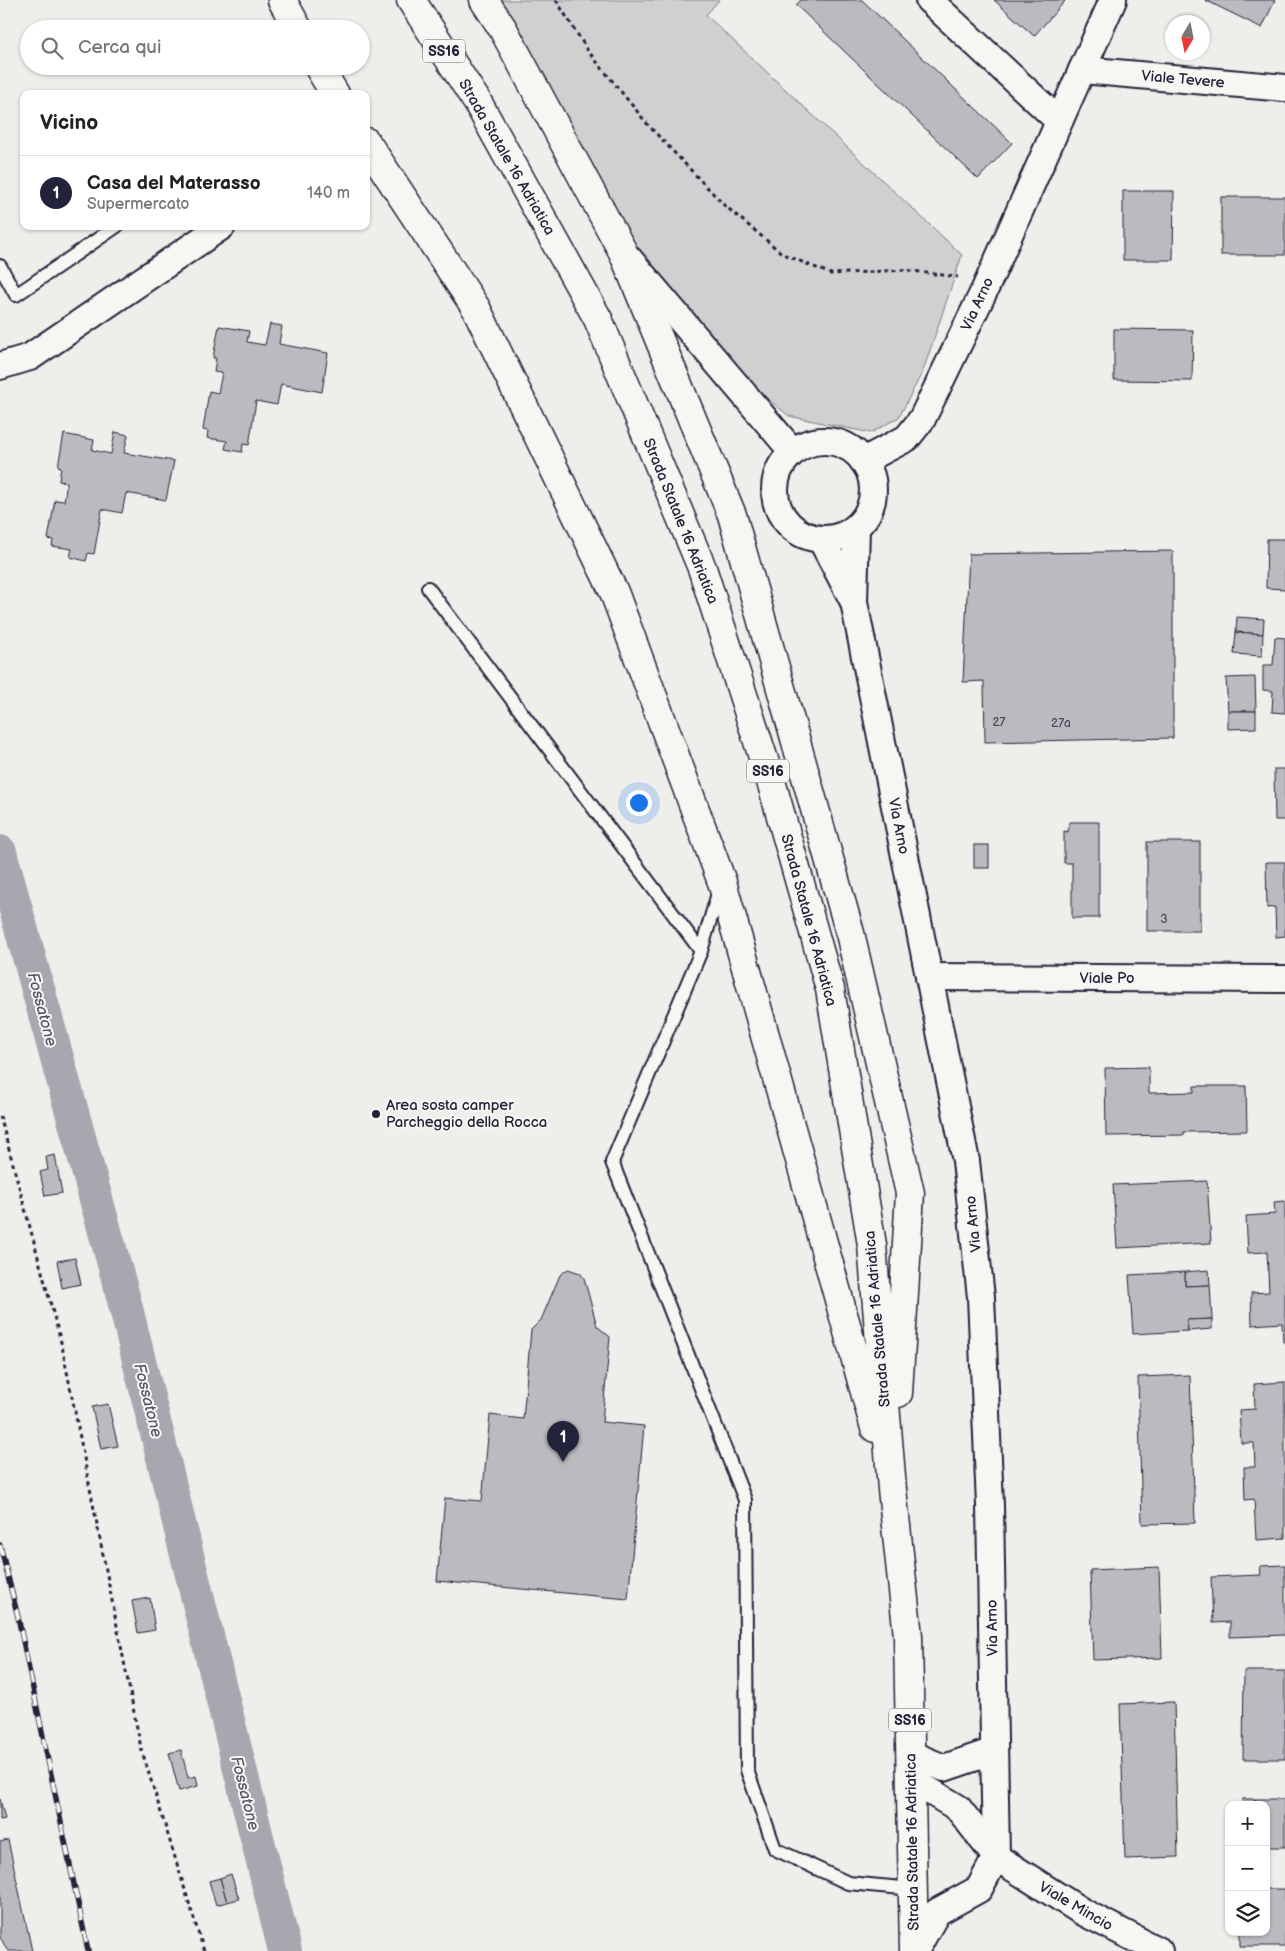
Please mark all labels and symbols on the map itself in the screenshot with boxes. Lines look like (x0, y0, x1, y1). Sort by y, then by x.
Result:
north arrow (1165, 15, 1210, 60)
road number: SS16 (423, 40, 465, 62)
street label: Viale Tevere (1141, 66, 1225, 93)
street label: Strada Statale 16 Adriatica (454, 76, 559, 239)
street label: Via Arno (957, 274, 998, 334)
street label: Strada Statale 16 Adriatica (639, 436, 723, 607)
house number: 27 (993, 715, 1006, 730)
house number: 27a (1051, 716, 1071, 731)
road number: SS16 (747, 759, 789, 782)
your location (626, 790, 652, 816)
street label: Via Arno (884, 796, 913, 856)
street label: Strada Statale 16 Adriatica (776, 832, 841, 1008)
house number: 3 (1160, 912, 1168, 927)
street label: Viale Po (1080, 969, 1134, 988)
water label: Fossatone (23, 970, 61, 1048)
place label: Area sosta camper Parcheggio della Rocca (386, 1096, 547, 1132)
marker: Area sosta camper Parcheggio della Rocca (370, 1108, 382, 1120)
street label: Via Arno (961, 1195, 986, 1253)
street label: Strada Statale 16 Adriatica (860, 1230, 895, 1408)
water label: Fossatone (129, 1361, 166, 1439)
pin: 1 (547, 1421, 579, 1462)
street label: Via Arno (983, 1599, 1002, 1657)
road number: SS16 (889, 1708, 931, 1732)
street label: Strada Statale 16 Adriatica (901, 1753, 924, 1931)
water label: Fossatone (226, 1754, 263, 1832)
street label: Viale Mincio (1035, 1878, 1116, 1935)

